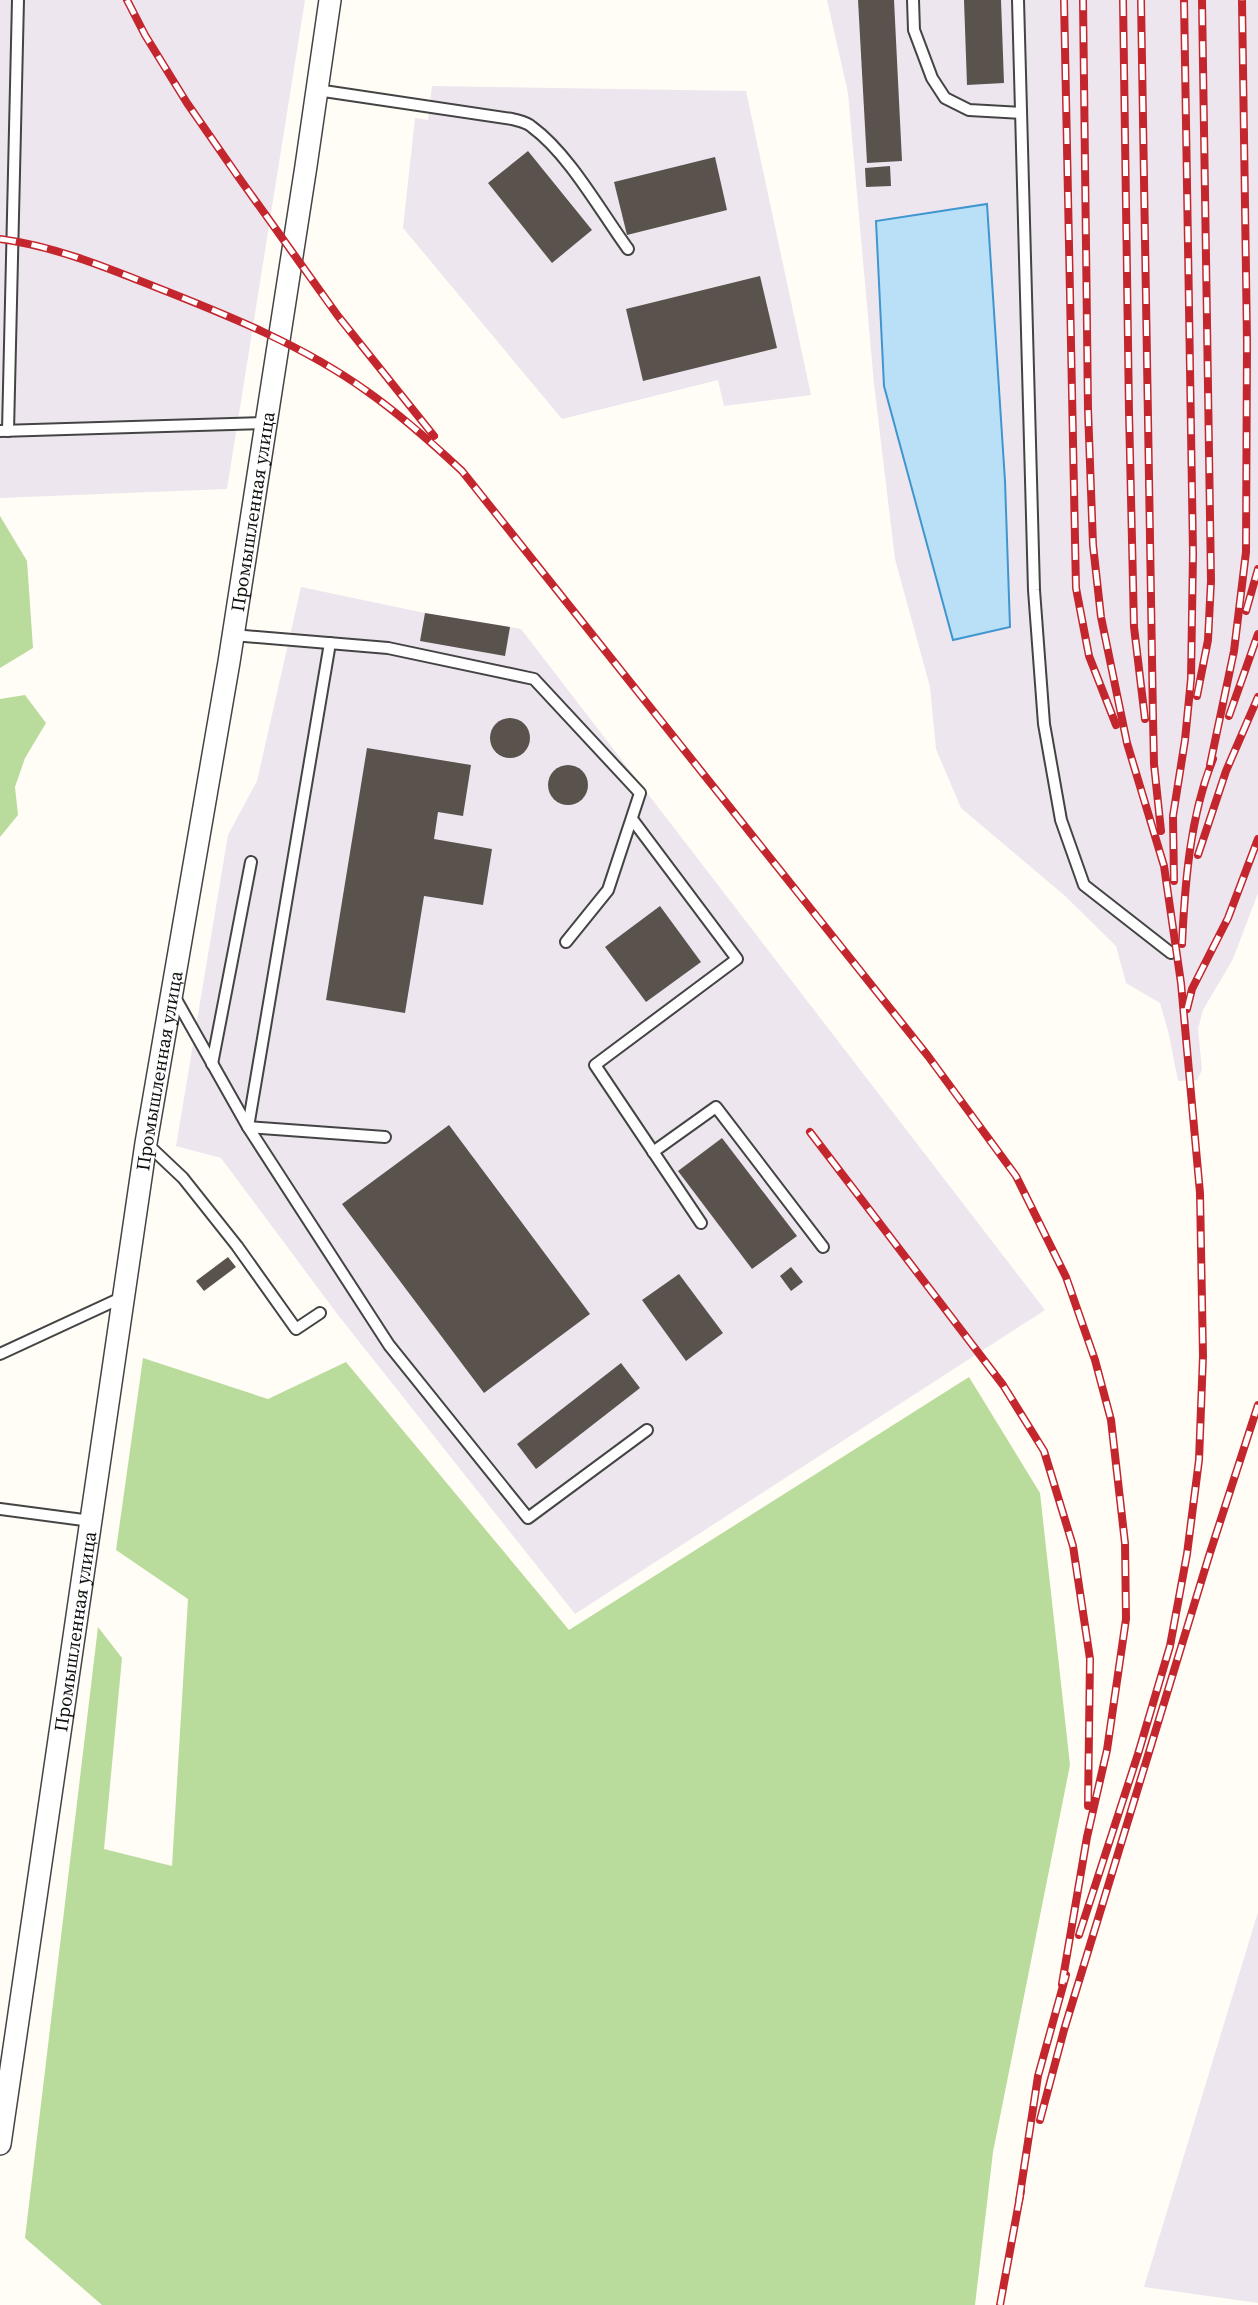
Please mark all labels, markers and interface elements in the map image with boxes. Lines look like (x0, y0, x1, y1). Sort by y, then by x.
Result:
street label: Промышленная улица (224, 409, 281, 613)
street label: Промышленная улица (129, 968, 189, 1172)
street label: Промышленная улица (47, 1529, 102, 1733)

